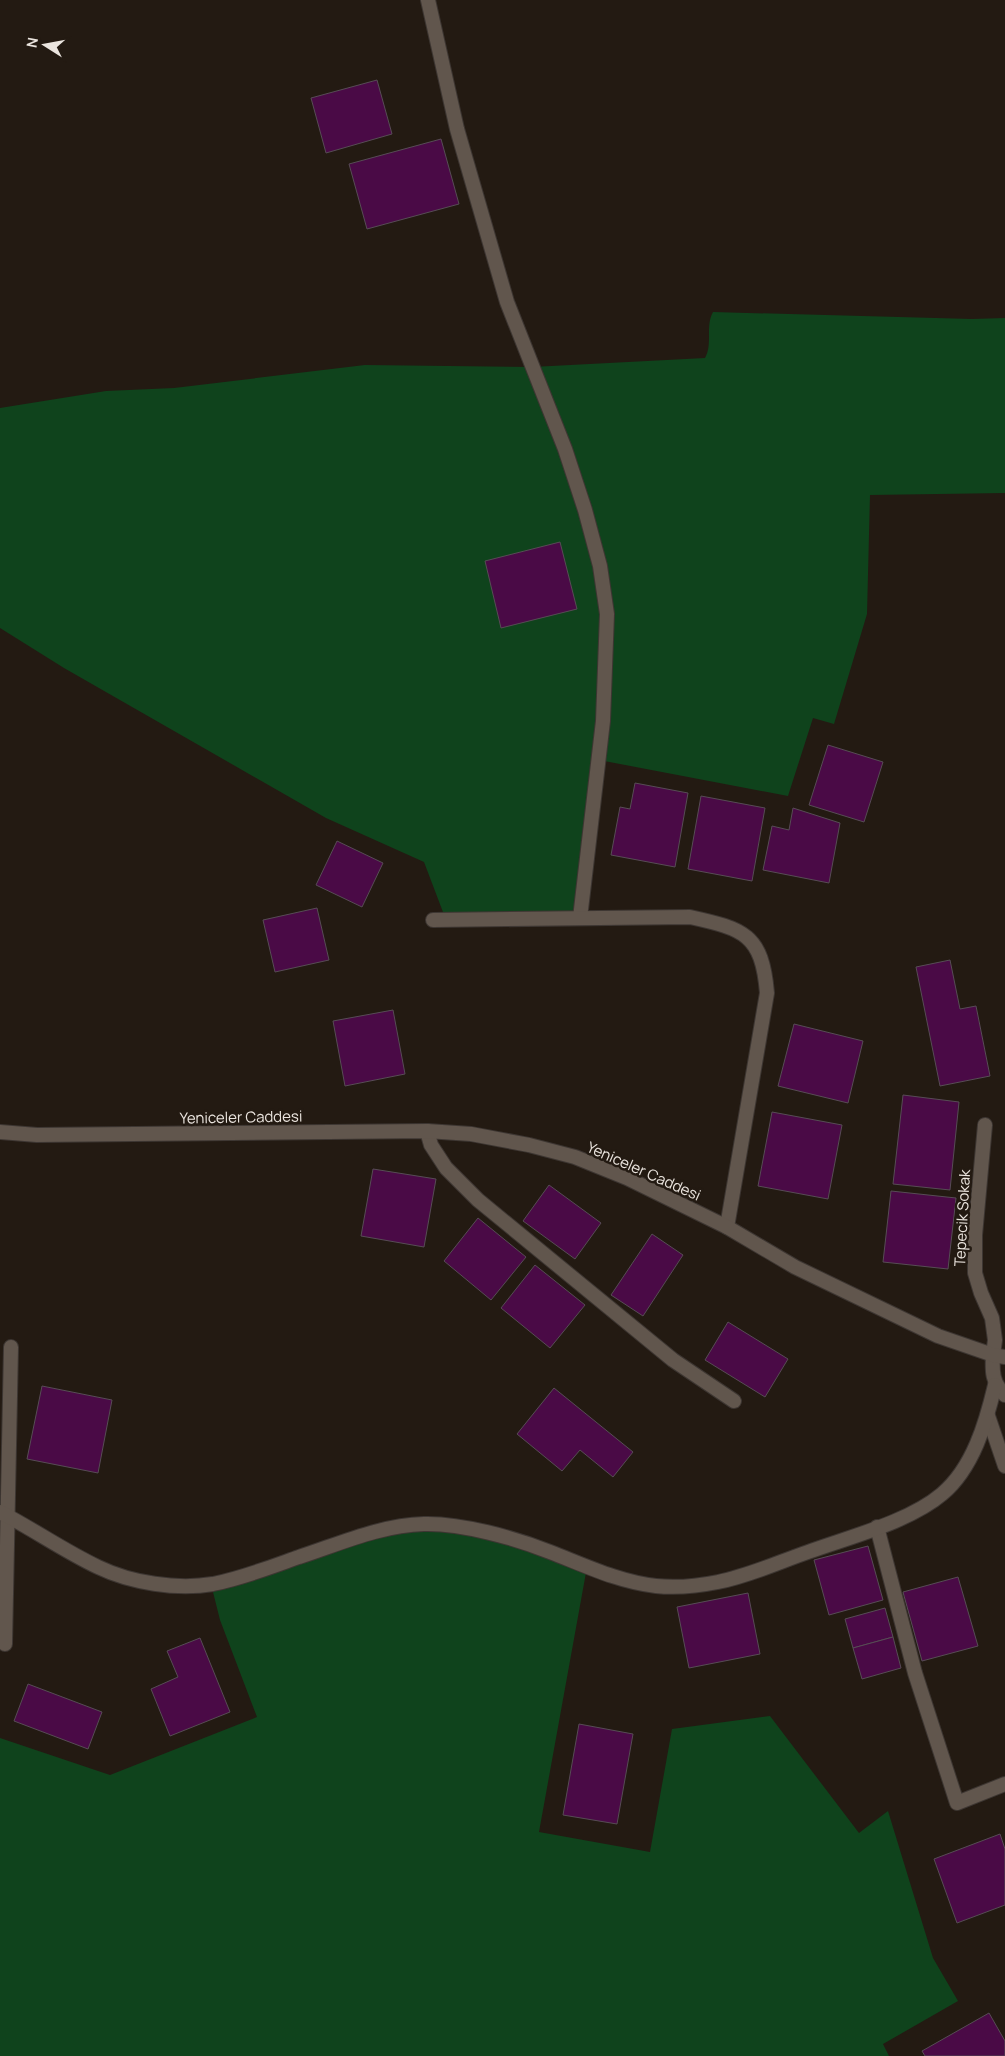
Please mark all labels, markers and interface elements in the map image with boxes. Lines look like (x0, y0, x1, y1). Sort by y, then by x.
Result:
north arrow (20, 20, 70, 70)
text: N (21, 36, 42, 49)
street label: Yeniceler Caddesi (180, 1105, 302, 1129)
street label: Yeniceler Caddesi (584, 1136, 704, 1206)
street label: Tepecik Sokak (949, 1168, 975, 1267)

